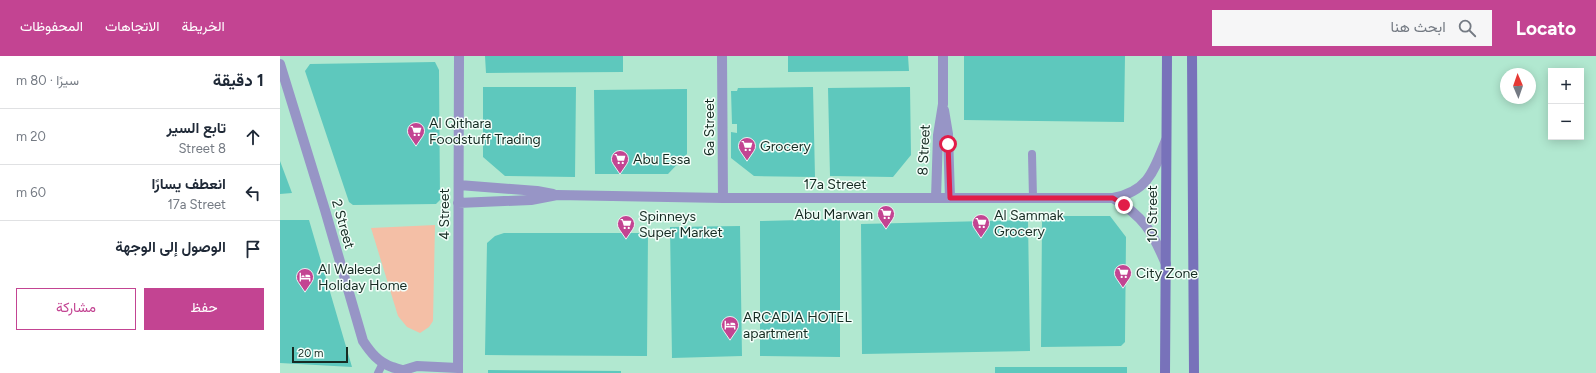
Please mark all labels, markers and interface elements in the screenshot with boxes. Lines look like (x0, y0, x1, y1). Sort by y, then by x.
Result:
search box (1212, 10, 1492, 46)
icon: search (1456, 17, 1478, 39)
text: Locato (1516, 17, 1576, 40)
text: المحفوظات (20, 18, 83, 35)
text: الاتجاهات (105, 18, 159, 35)
text: الخريطة (181, 18, 225, 35)
text: ابحث هنا (1391, 18, 1446, 36)
north arrow (1500, 68, 1536, 104)
map controls (1548, 68, 1584, 140)
button: + (1548, 68, 1584, 104)
text: 1 دقيقة (213, 70, 264, 90)
text: سيرًا · 80 m (16, 73, 79, 88)
street label: 6a Street (701, 98, 718, 156)
button: − (1548, 104, 1584, 140)
place label: Al Qithara Foodstuff Trading (429, 115, 541, 148)
text: تابع السير (166, 119, 226, 137)
supermarket icon: Al Qithara Foodstuff Trading (406, 121, 426, 146)
street label: 8 Street (914, 124, 934, 176)
icon: ahead (242, 126, 264, 148)
text: 20 m (16, 129, 46, 144)
route start (939, 135, 957, 153)
supermarket icon: Grocery (737, 136, 757, 161)
place label: Grocery (760, 138, 811, 155)
text: 8 Street (178, 141, 226, 156)
supermarket icon: Abu Essa (610, 149, 630, 174)
place label: Abu Essa (633, 151, 690, 168)
text: انعطف يسارًا (151, 175, 226, 193)
street label: 17a Street (803, 176, 867, 193)
icon: left (242, 182, 264, 204)
text: 60 m (16, 185, 46, 200)
street label: 10 Street (1144, 185, 1161, 243)
street label: 4 Street (436, 188, 453, 240)
route end (1115, 196, 1133, 214)
text: 17a Street (167, 197, 226, 212)
street label: 2 Street (328, 197, 358, 251)
supermarket icon: Abu Marwan (876, 204, 896, 229)
place label: Abu Marwan (795, 206, 873, 223)
place label: Al Sammak Grocery (994, 207, 1064, 240)
place label: Spinneys Super Market (639, 208, 723, 241)
supermarket icon: Al Sammak Grocery (971, 213, 991, 238)
supermarket icon: Spinneys Super Market (616, 214, 636, 239)
text: الوصول إلى الوجهة (115, 238, 226, 256)
icon: arrive (242, 238, 264, 260)
place label: Al Waleed Holiday Home (318, 261, 408, 294)
supermarket icon: City Zone (1113, 263, 1133, 288)
place label: City Zone (1136, 265, 1198, 282)
hotel icon: Al Waleed Holiday Home (295, 267, 315, 292)
button: مشاركة (16, 288, 136, 330)
button: حفظ (144, 288, 264, 330)
place label: ARCADIA HOTEL apartment (743, 309, 852, 342)
hotel icon: ARCADIA HOTEL apartment (720, 315, 740, 340)
scale bar (292, 345, 348, 364)
text: 20 m (298, 347, 323, 360)

